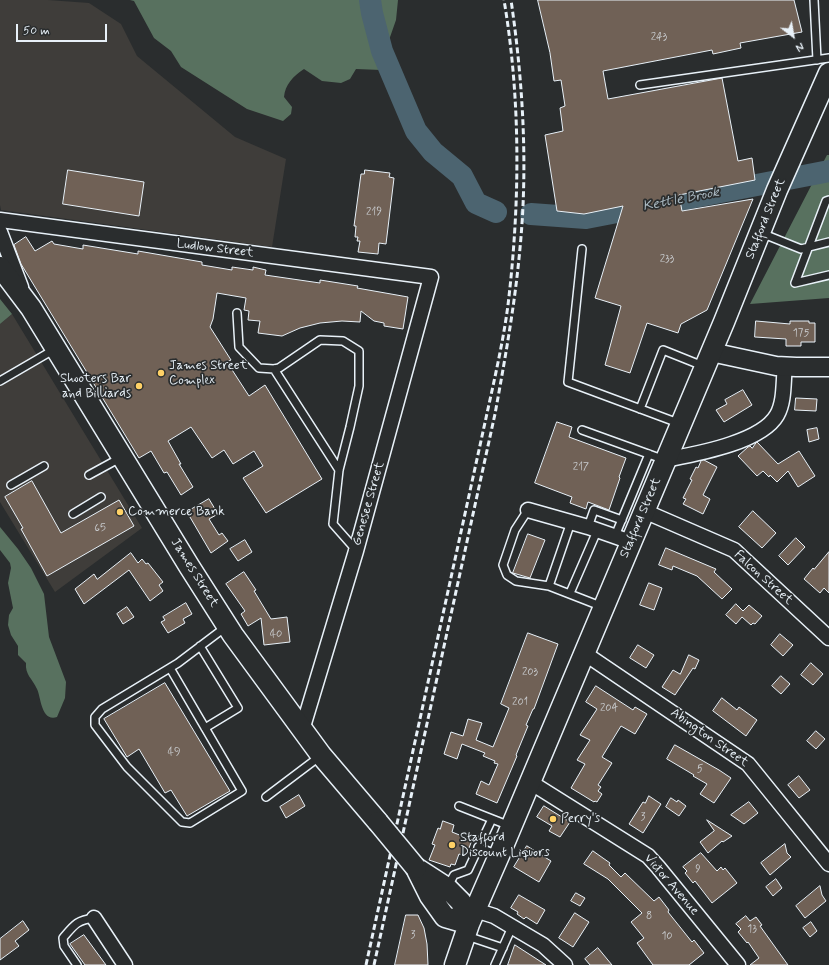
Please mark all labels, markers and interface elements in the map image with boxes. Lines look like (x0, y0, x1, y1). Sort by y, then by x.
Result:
scale bar (18, 16, 109, 42)
north arrow (773, 16, 813, 56)
text: 50 m (23, 23, 50, 39)
house number: 243 (651, 31, 667, 45)
text: N (792, 38, 806, 54)
street label: Stafford Street (743, 176, 789, 262)
water label: Kettle Brook (641, 184, 721, 216)
house number: 219 (366, 206, 382, 220)
street label: Ludlow Street (176, 237, 254, 261)
house number: 233 (660, 253, 674, 267)
house number: 175 (793, 327, 809, 341)
place label: James Street Complex (169, 358, 247, 389)
marker: James Street Complex (156, 368, 166, 378)
place label: Shooters Bar and Billiards (60, 371, 131, 402)
marker: Shooters Bar and Billiards (134, 381, 144, 391)
street label: Genesee Street (350, 460, 388, 548)
house number: 217 (573, 461, 589, 475)
street label: Stafford Street (617, 476, 665, 560)
place label: Commerce Bank (128, 504, 225, 520)
marker: Commerce Bank (115, 507, 125, 517)
house number: 65 (94, 522, 106, 536)
street label: James Street (167, 536, 221, 610)
street label: Falcon Street (730, 547, 796, 609)
house number: 40 (270, 628, 282, 642)
house number: 203 (522, 666, 538, 680)
house number: 201 (512, 696, 528, 710)
house number: 204 (600, 702, 618, 716)
street label: Abington Street (667, 705, 751, 771)
house number: 49 (168, 746, 180, 760)
house number: 5 (697, 763, 703, 777)
place label: Perry's (561, 811, 600, 827)
house number: 3 (641, 811, 645, 825)
marker: Perry's (548, 814, 558, 824)
place label: Stafford Discount Liquors (460, 830, 550, 861)
marker: Stafford Discount Liquors (447, 840, 457, 850)
street label: Victor Avenue (640, 851, 702, 919)
house number: 9 (695, 863, 701, 877)
house number: 8 (646, 910, 652, 924)
house number: 13 (747, 923, 757, 937)
house number: 3 (411, 929, 415, 943)
house number: 10 (661, 930, 673, 944)

